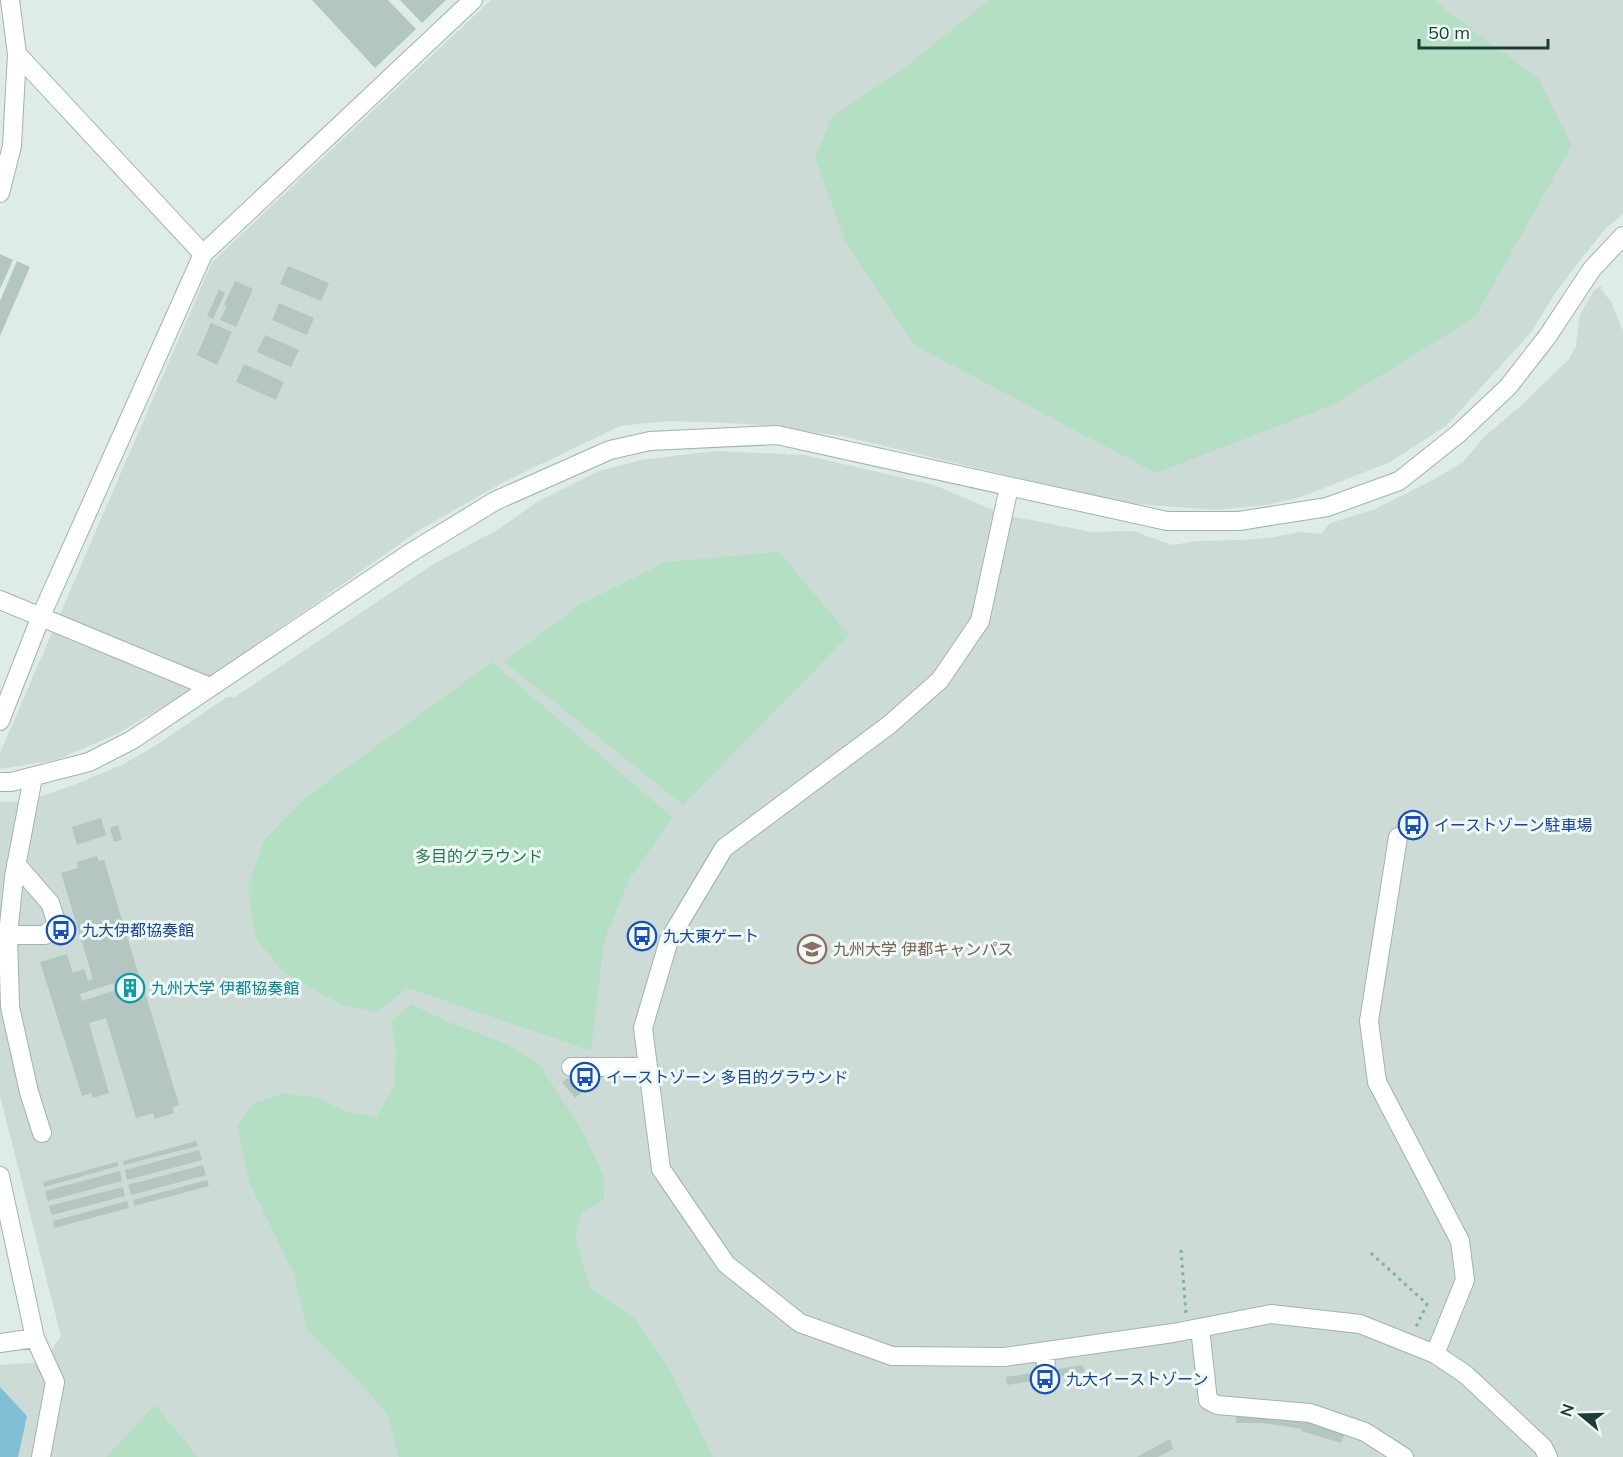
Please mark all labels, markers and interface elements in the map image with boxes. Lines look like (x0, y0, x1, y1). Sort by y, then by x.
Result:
scale bar (1419, 12, 1548, 50)
text: 50 m (1428, 21, 1470, 44)
bus stop icon: イーストゾーン駐車場 (1397, 809, 1429, 841)
place label: イーストゾーン駐車場 (1434, 815, 1592, 835)
park label: 多目的グラウンド (415, 846, 543, 866)
bus stop icon: 九大伊都協奏館 (45, 914, 77, 946)
place label: 九大伊都協奏館 (82, 920, 194, 940)
bus stop icon: 九大東ゲート (626, 920, 658, 952)
place label: 九大東ゲート (663, 926, 759, 946)
school or university icon: 九州大学 伊都キャンパス (796, 933, 828, 965)
place label: 九州大学 伊都キャンパス (833, 939, 1013, 959)
building icon: 九州大学 伊都協奏館 (114, 972, 146, 1004)
place label: 九州大学 伊都協奏館 (151, 978, 299, 998)
bus stop icon: イーストゾーン 多目的グラウンド (569, 1061, 601, 1093)
place label: イーストゾーン 多目的グラウンド (606, 1067, 849, 1087)
bus stop icon: 九大イーストゾーン (1029, 1363, 1061, 1395)
place label: 九大イーストゾーン (1066, 1369, 1208, 1389)
north arrow (1551, 1385, 1611, 1445)
text: N (1555, 1401, 1578, 1419)

